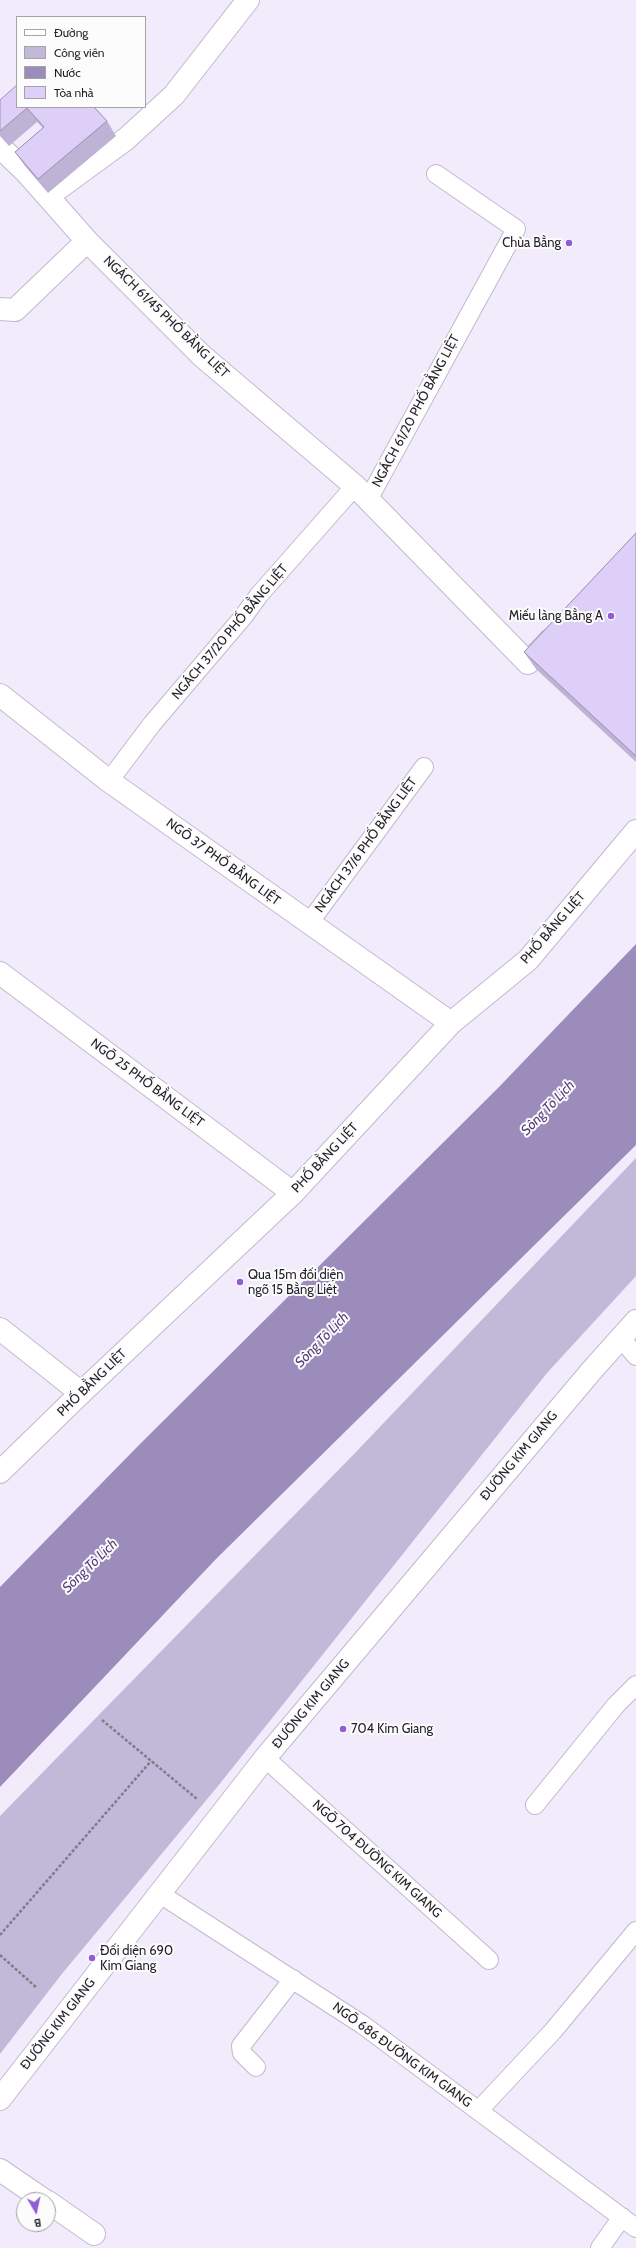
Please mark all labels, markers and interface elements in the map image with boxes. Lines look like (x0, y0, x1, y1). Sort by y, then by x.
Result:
legend (16, 16, 146, 108)
text: Đường (54, 25, 88, 40)
text: Công viên (54, 45, 105, 60)
text: Nước (54, 65, 81, 80)
text: Tòa nhà (54, 85, 93, 100)
place label: Chùa Bằng (502, 235, 561, 251)
marker: Chùa Bằng (564, 238, 574, 248)
street label: NGÁCH 61/45 PHỐ BẰNG LIỆT (100, 253, 232, 381)
street label: NGÁCH 61/20 PHỐ BẰNG LIỆT (369, 332, 463, 490)
street label: NGÁCH 37/20 PHỐ BẰNG LIỆT (169, 561, 291, 703)
place label: Miếu làng Bằng A (509, 608, 603, 624)
marker: Miếu làng Bằng A (606, 611, 616, 621)
street label: NGÁCH 37/6 PHỐ BẰNG LIỆT (312, 775, 420, 915)
street label: NGÕ 37 PHỐ BẰNG LIỆT (163, 815, 283, 909)
street label: PHỐ BẰNG LIỆT (518, 889, 588, 967)
street label: NGÕ 25 PHỐ BẰNG LIỆT (87, 1035, 207, 1131)
water label: Sông Tô Lịch (518, 1077, 578, 1139)
street label: PHỐ BẰNG LIỆT (289, 1120, 361, 1196)
place label: Qua 15m đối diện ngõ 15 Bằng Liệt (248, 1267, 343, 1298)
marker: Qua 15m đối diện ngõ 15 Bằng Liệt (235, 1277, 245, 1287)
water label: Sông Tô Lịch (292, 1309, 352, 1371)
street label: PHỐ BẰNG LIỆT (54, 1346, 130, 1420)
street label: ĐƯỜNG KIM GIANG (477, 1408, 561, 1504)
water label: Sông Tô Lịch (59, 1536, 121, 1596)
street label: ĐƯỜNG KIM GIANG (269, 1656, 353, 1752)
place label: 704 Kim Giang (351, 1721, 433, 1737)
marker: 704 Kim Giang (338, 1724, 348, 1734)
street label: NGÕ 704 ĐƯỜNG KIM GIANG (309, 1797, 445, 1921)
place label: Đối diện 690 Kim Giang (100, 1943, 173, 1974)
marker: Đối diện 690 Kim Giang (87, 1953, 97, 1963)
street label: ĐƯỜNG KIM GIANG (17, 1975, 99, 2073)
street label: NGÕ 686 ĐƯỜNG KIM GIANG (329, 1999, 475, 2111)
north arrow (16, 2192, 56, 2232)
text: B (33, 2215, 42, 2230)

